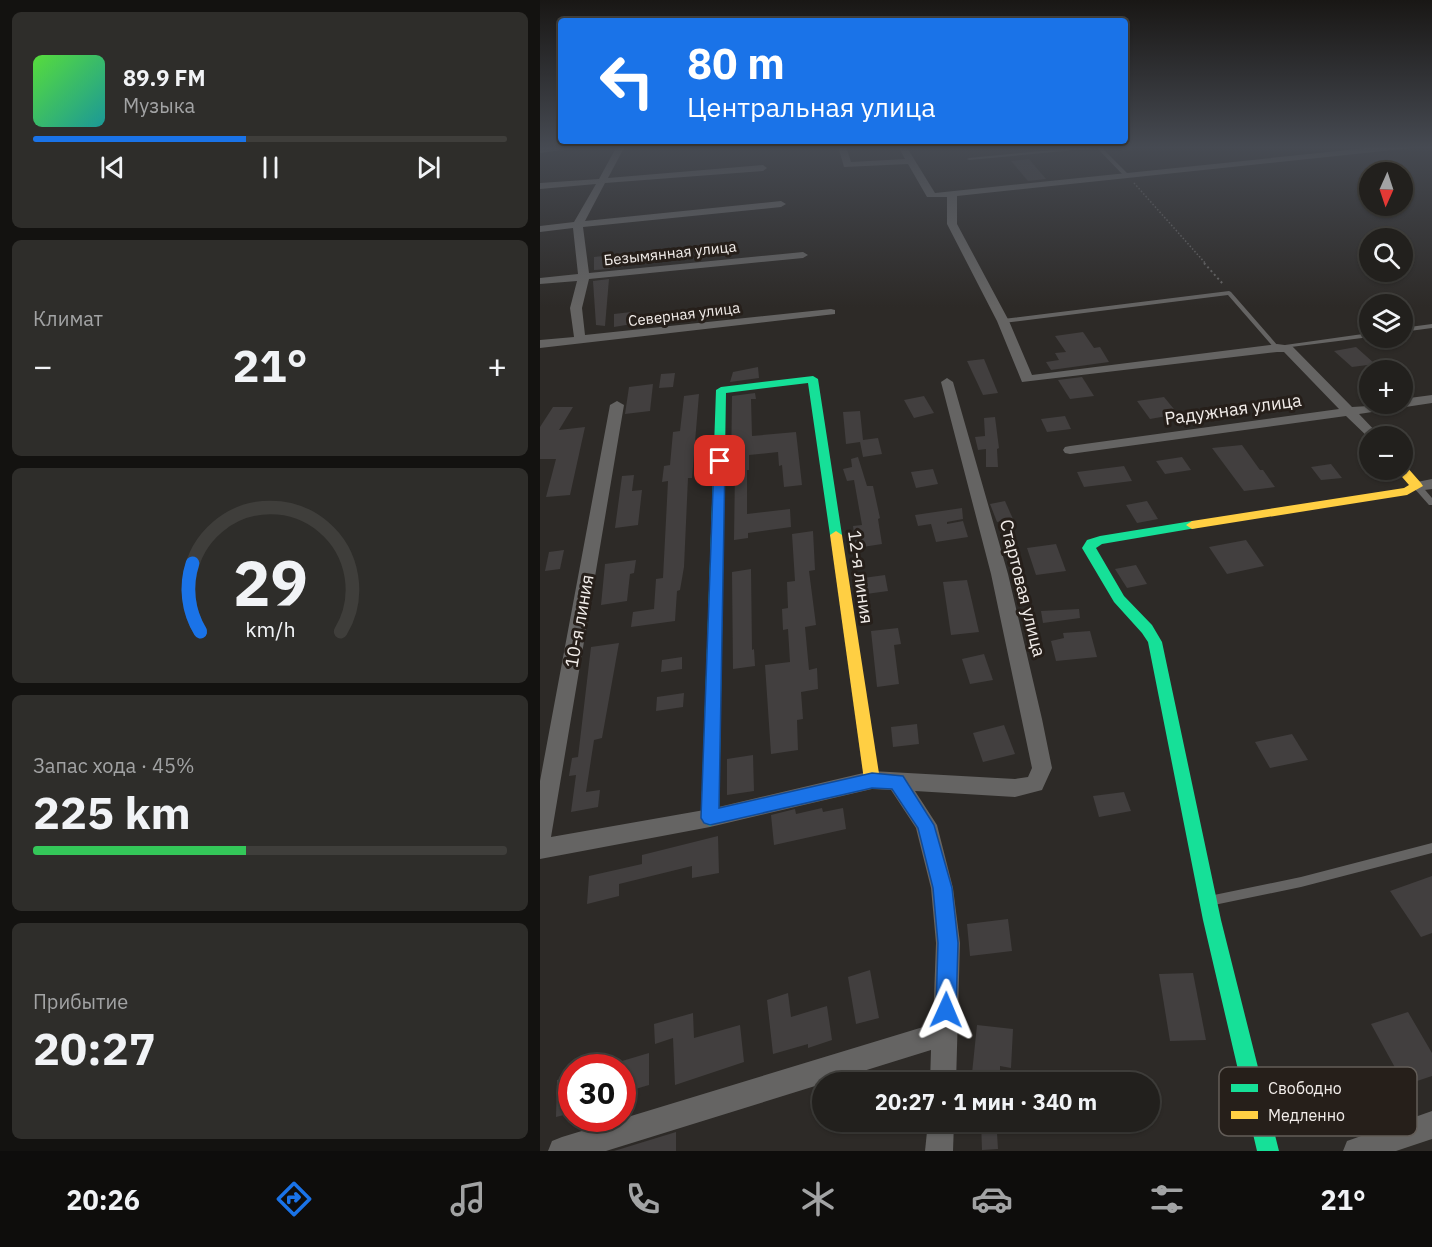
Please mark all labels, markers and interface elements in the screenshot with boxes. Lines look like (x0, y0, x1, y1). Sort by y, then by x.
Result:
text: 80 m (687, 36, 785, 91)
icon: left (588, 42, 666, 120)
text: 89.9 FM (123, 63, 206, 92)
text: Центральная улица (687, 89, 936, 124)
text: Музыка (123, 92, 195, 119)
icon: previous (96, 151, 129, 184)
icon: pause (254, 151, 287, 184)
icon: next (412, 151, 445, 184)
north arrow (1359, 162, 1413, 216)
map controls (1359, 162, 1413, 480)
button: search (1359, 228, 1413, 282)
street label: Безымянная улица (603, 237, 737, 269)
button: layers (1359, 294, 1413, 348)
street label: Северная улица (627, 298, 741, 330)
text: Климат (33, 305, 103, 332)
text: 21° (232, 336, 308, 394)
text: − (33, 344, 53, 387)
text: + (487, 344, 507, 387)
button: + (1359, 360, 1413, 414)
street label: Радужная улица (1163, 388, 1303, 430)
button: − (1359, 426, 1413, 480)
pin (694, 435, 745, 486)
icon: arrive (703, 444, 736, 477)
street label: Стартовая улица (995, 517, 1051, 660)
street label: 12-я линия (843, 529, 879, 625)
text: 29 (233, 543, 307, 624)
street label: 10-я линия (559, 573, 599, 669)
text: km/h (245, 616, 295, 644)
text: Запас хода · 45% (33, 752, 195, 779)
text: 225 km (33, 783, 191, 841)
position arrow (914, 978, 978, 1042)
text: Прибытие (33, 988, 128, 1015)
text: 20:27 (33, 1019, 156, 1077)
speed limit sign: 30 (558, 1054, 636, 1132)
legend (1219, 1067, 1417, 1136)
text: Свободно (1268, 1078, 1342, 1098)
text: 20:27 · 1 мин · 340 m (875, 1087, 1097, 1116)
text: Медленно (1268, 1105, 1345, 1125)
icon: directions (273, 1178, 315, 1220)
icon: music (447, 1178, 489, 1220)
icon: phone (622, 1178, 664, 1220)
icon: climate (797, 1178, 839, 1220)
icon: car (971, 1178, 1013, 1220)
icon: filters (1146, 1178, 1188, 1220)
text: 20:26 (66, 1182, 140, 1217)
text: 21° (1321, 1182, 1366, 1217)

